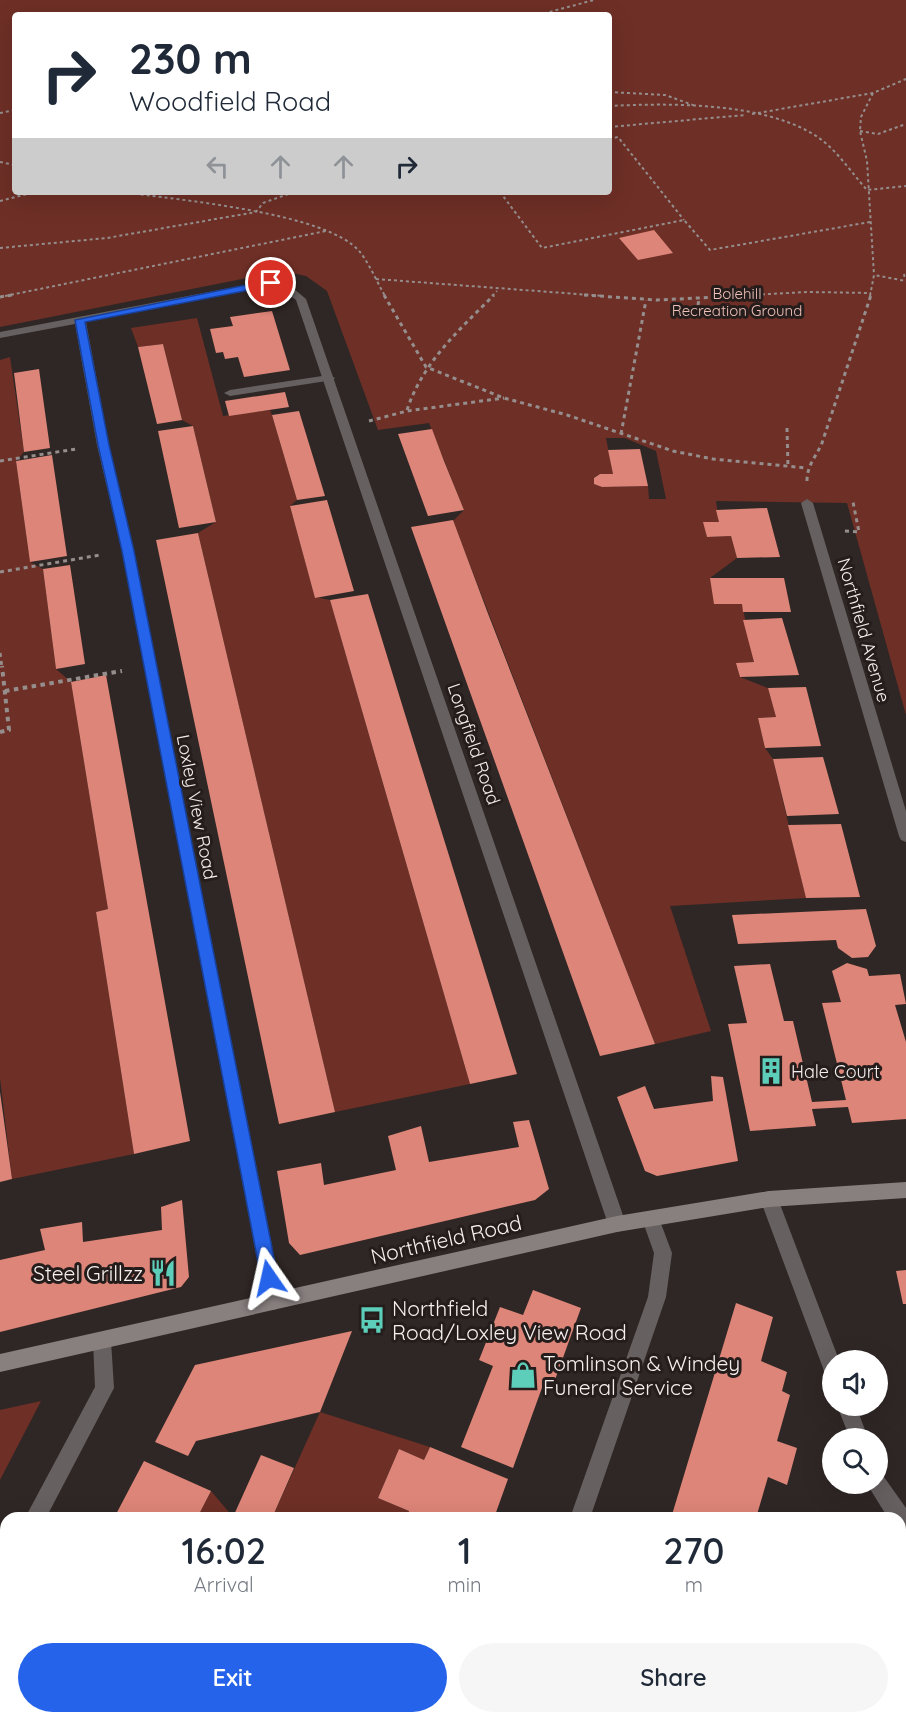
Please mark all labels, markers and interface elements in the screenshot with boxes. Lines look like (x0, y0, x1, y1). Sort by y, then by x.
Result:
text: 230 m (129, 32, 252, 85)
icon: right (30, 36, 108, 114)
text: Woodfield Road (129, 84, 331, 118)
icon: left (201, 150, 234, 183)
icon: ahead (264, 150, 297, 183)
icon: ahead (327, 150, 360, 183)
icon: right (390, 150, 423, 183)
pin (245, 257, 296, 308)
icon: arrive (254, 266, 287, 299)
park label: Bolehill Recreation Ground (672, 284, 802, 320)
street label: Northfield Avenue (832, 555, 896, 705)
street label: Longfield Road (442, 680, 506, 808)
street label: Loxley View Road (172, 733, 222, 881)
building icon: Hale Court (756, 1056, 786, 1086)
place label: Hale Court (791, 1060, 880, 1083)
street label: Northfield Road (368, 1209, 524, 1269)
position arrow (237, 1246, 301, 1310)
restaurant icon: Steel Grillzz (148, 1258, 178, 1288)
place label: Steel Grillzz (33, 1260, 143, 1286)
place label: Northfield Road/Loxley View Road (392, 1295, 627, 1345)
bus stop icon: Northfield Road/Loxley View Road (357, 1305, 387, 1335)
place label: Tomlinson & Windey Funeral Service (543, 1350, 740, 1400)
map controls (822, 1350, 888, 1494)
button: sound (822, 1350, 888, 1416)
shop icon: Tomlinson & Windey Funeral Service (508, 1360, 538, 1390)
button: search (822, 1428, 888, 1494)
text: 16:02 (182, 1528, 266, 1573)
text: 1 (458, 1528, 471, 1573)
text: 270 (663, 1528, 724, 1573)
text: Arrival (194, 1572, 254, 1597)
text: min (448, 1572, 482, 1597)
text: m (685, 1572, 703, 1597)
button: Exit (18, 1643, 447, 1712)
button: Share (459, 1643, 888, 1712)

